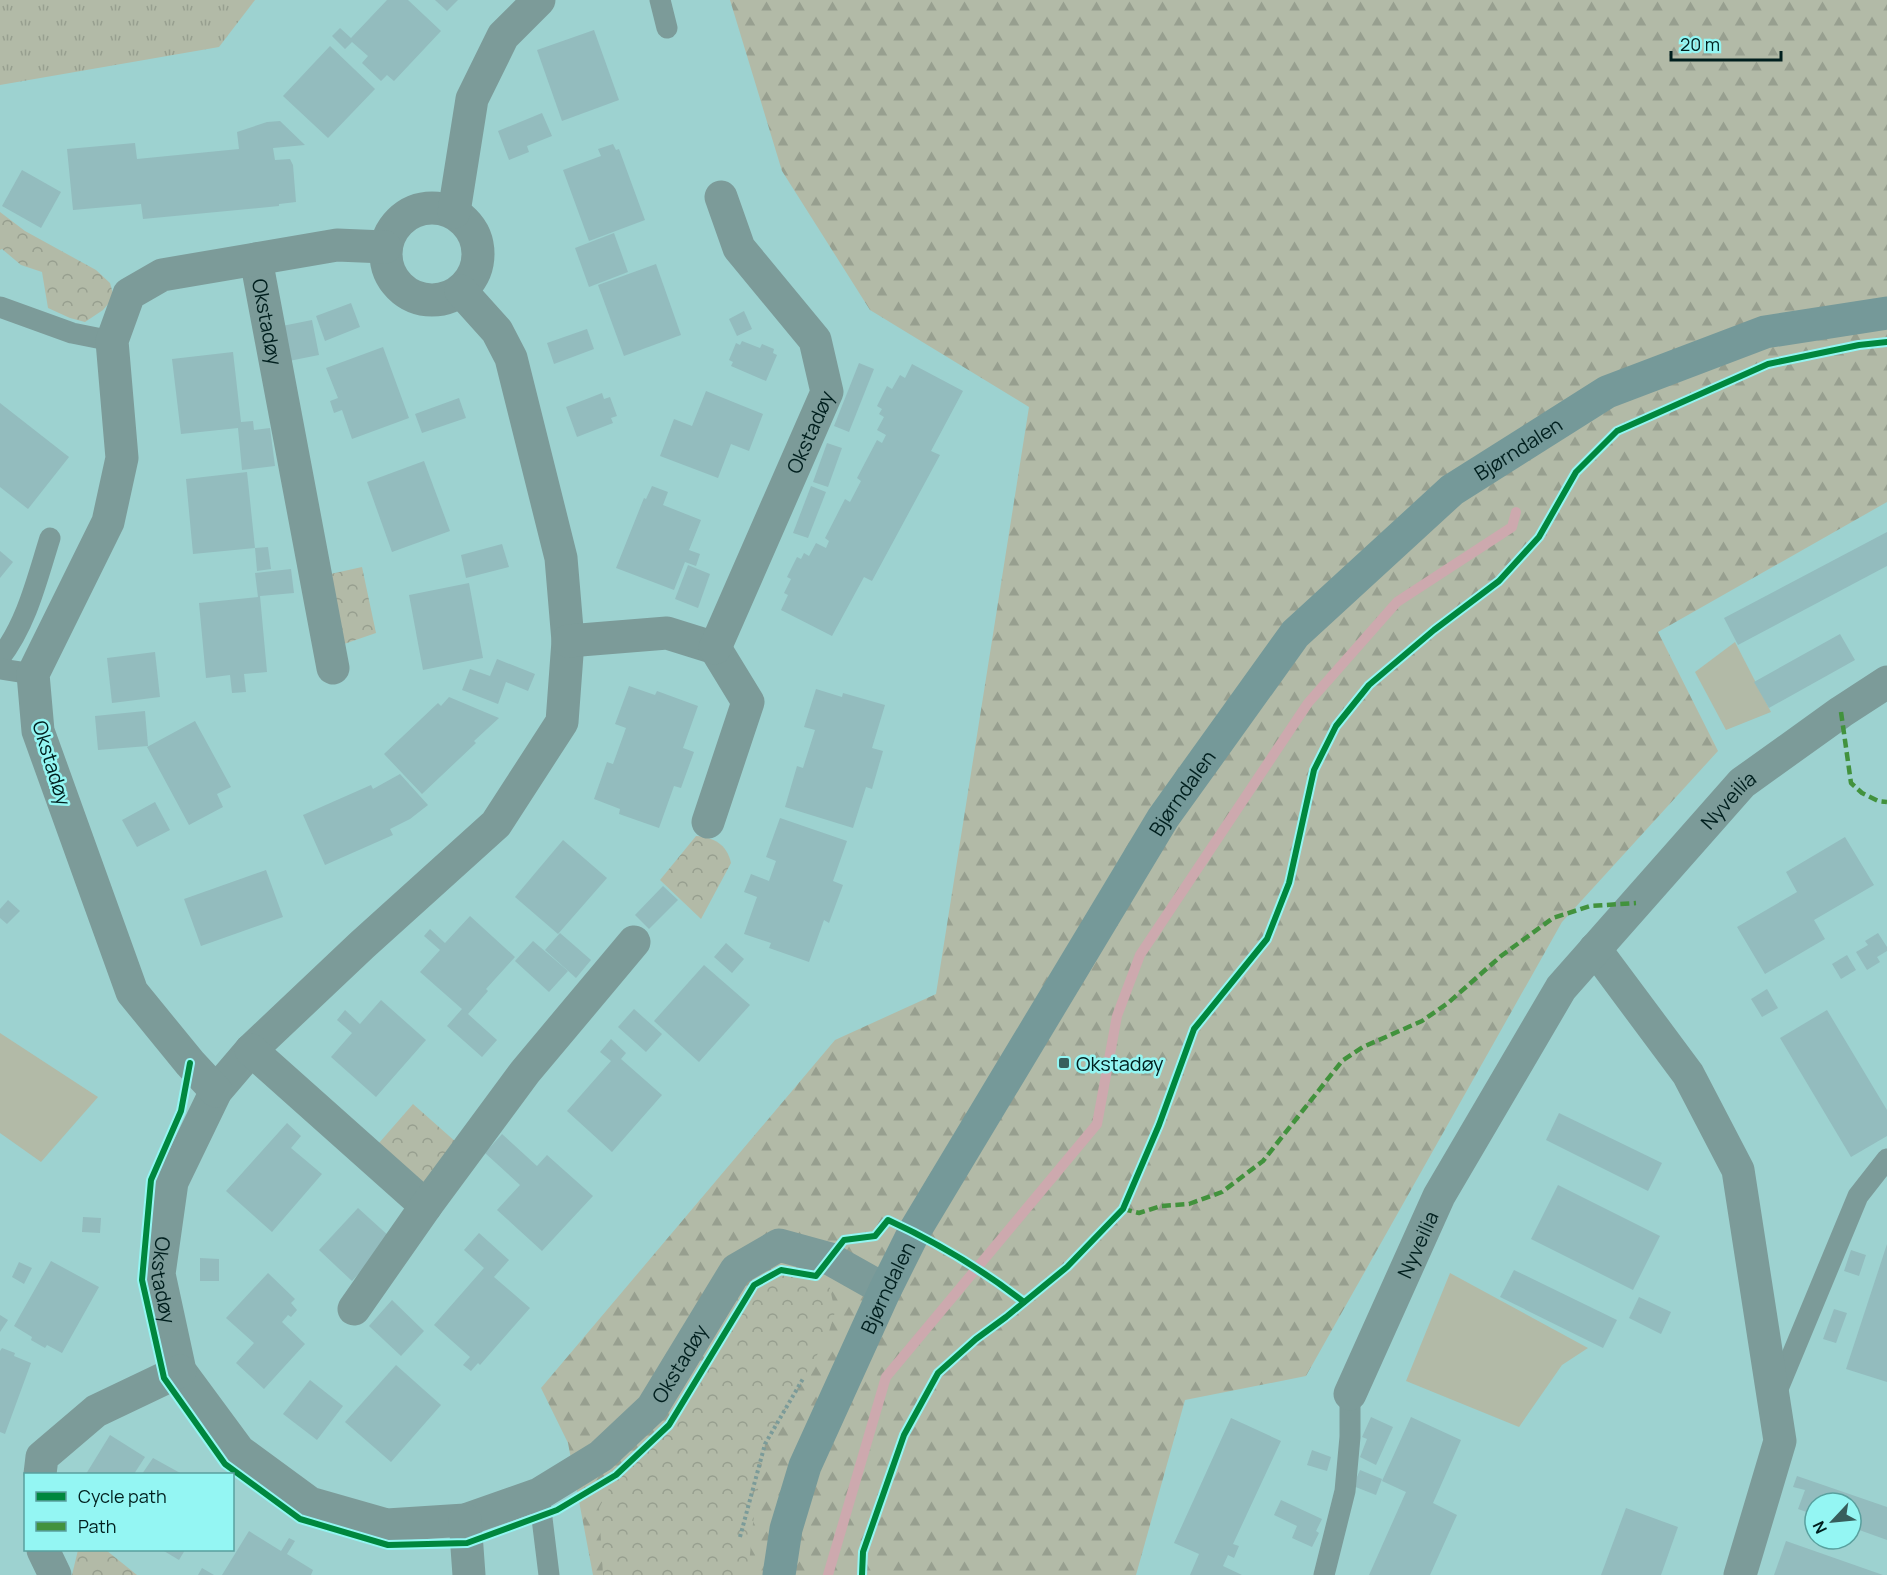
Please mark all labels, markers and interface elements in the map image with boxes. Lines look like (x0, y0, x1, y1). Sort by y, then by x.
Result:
scale bar (1671, 24, 1780, 62)
text: 20 m (1680, 32, 1720, 56)
street label: Okstadøy (246, 276, 289, 368)
street label: Okstadøy (780, 386, 840, 477)
street label: Bjørndalen (1469, 410, 1567, 486)
street label: Okstadøy (26, 717, 78, 809)
street label: Bjørndalen (1142, 744, 1221, 841)
street label: Nyveilia (1694, 764, 1761, 835)
place label: Okstadøy (1076, 1050, 1164, 1077)
marker: Okstadøy (1057, 1056, 1071, 1070)
street label: Nyveilia (1390, 1207, 1444, 1282)
street label: Okstadøy (145, 1235, 183, 1326)
street label: Bjørndalen (854, 1237, 921, 1338)
street label: Okstadøy (645, 1318, 714, 1408)
legend (24, 1473, 234, 1551)
text: Cycle path (78, 1484, 167, 1508)
north arrow (1803, 1491, 1863, 1551)
text: Path (78, 1514, 116, 1538)
text: N (1807, 1518, 1832, 1538)

